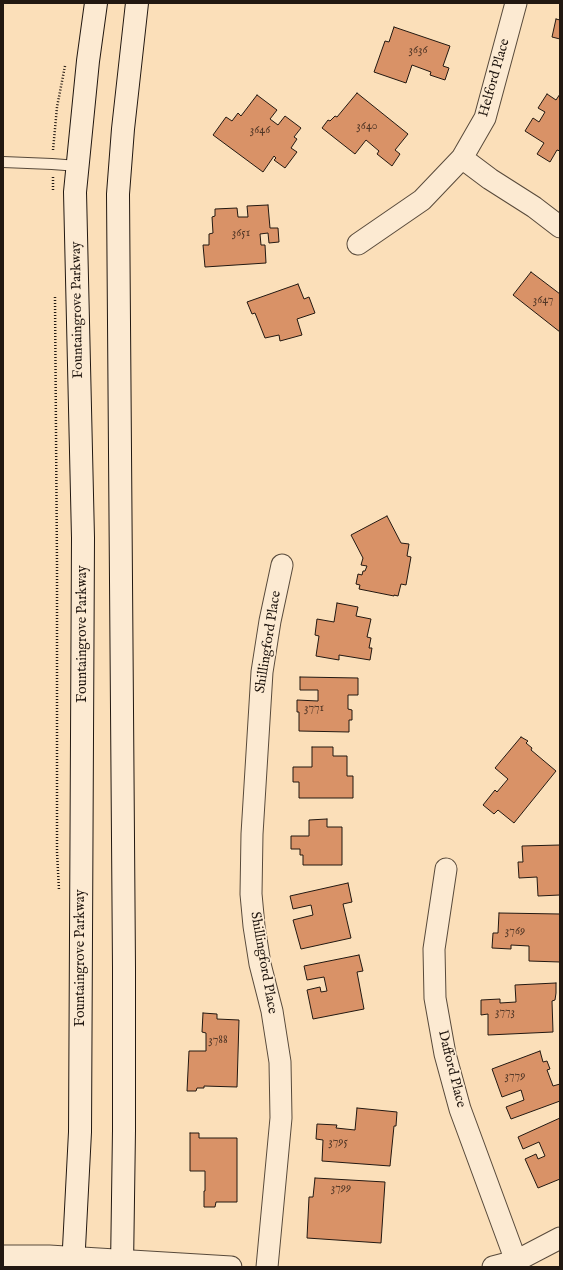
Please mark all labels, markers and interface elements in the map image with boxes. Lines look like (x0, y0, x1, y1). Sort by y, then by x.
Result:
street label: Helford Place (476, 37, 514, 119)
house number: 3636 (408, 44, 428, 58)
house number: 3640 (356, 120, 378, 134)
house number: 3646 (250, 124, 270, 138)
house number: 3651 (232, 227, 250, 241)
street label: Fountaingrove Parkway (68, 241, 88, 379)
house number: 3647 (533, 294, 553, 308)
street label: Fountaingrove Parkway (75, 565, 91, 703)
street label: Shillingford Place (253, 590, 285, 694)
house number: 3771 (304, 702, 324, 716)
street label: Fountaingrove Parkway (73, 889, 89, 1027)
street label: Shillingford Place (246, 911, 280, 1015)
house number: 3769 (505, 925, 525, 939)
house number: 3773 (495, 1006, 515, 1020)
street label: Dafford Place (433, 1029, 469, 1109)
house number: 3788 (208, 1034, 228, 1048)
house number: 3779 (505, 1070, 525, 1084)
house number: 3795 (328, 1136, 348, 1150)
house number: 3799 (331, 1182, 351, 1196)

